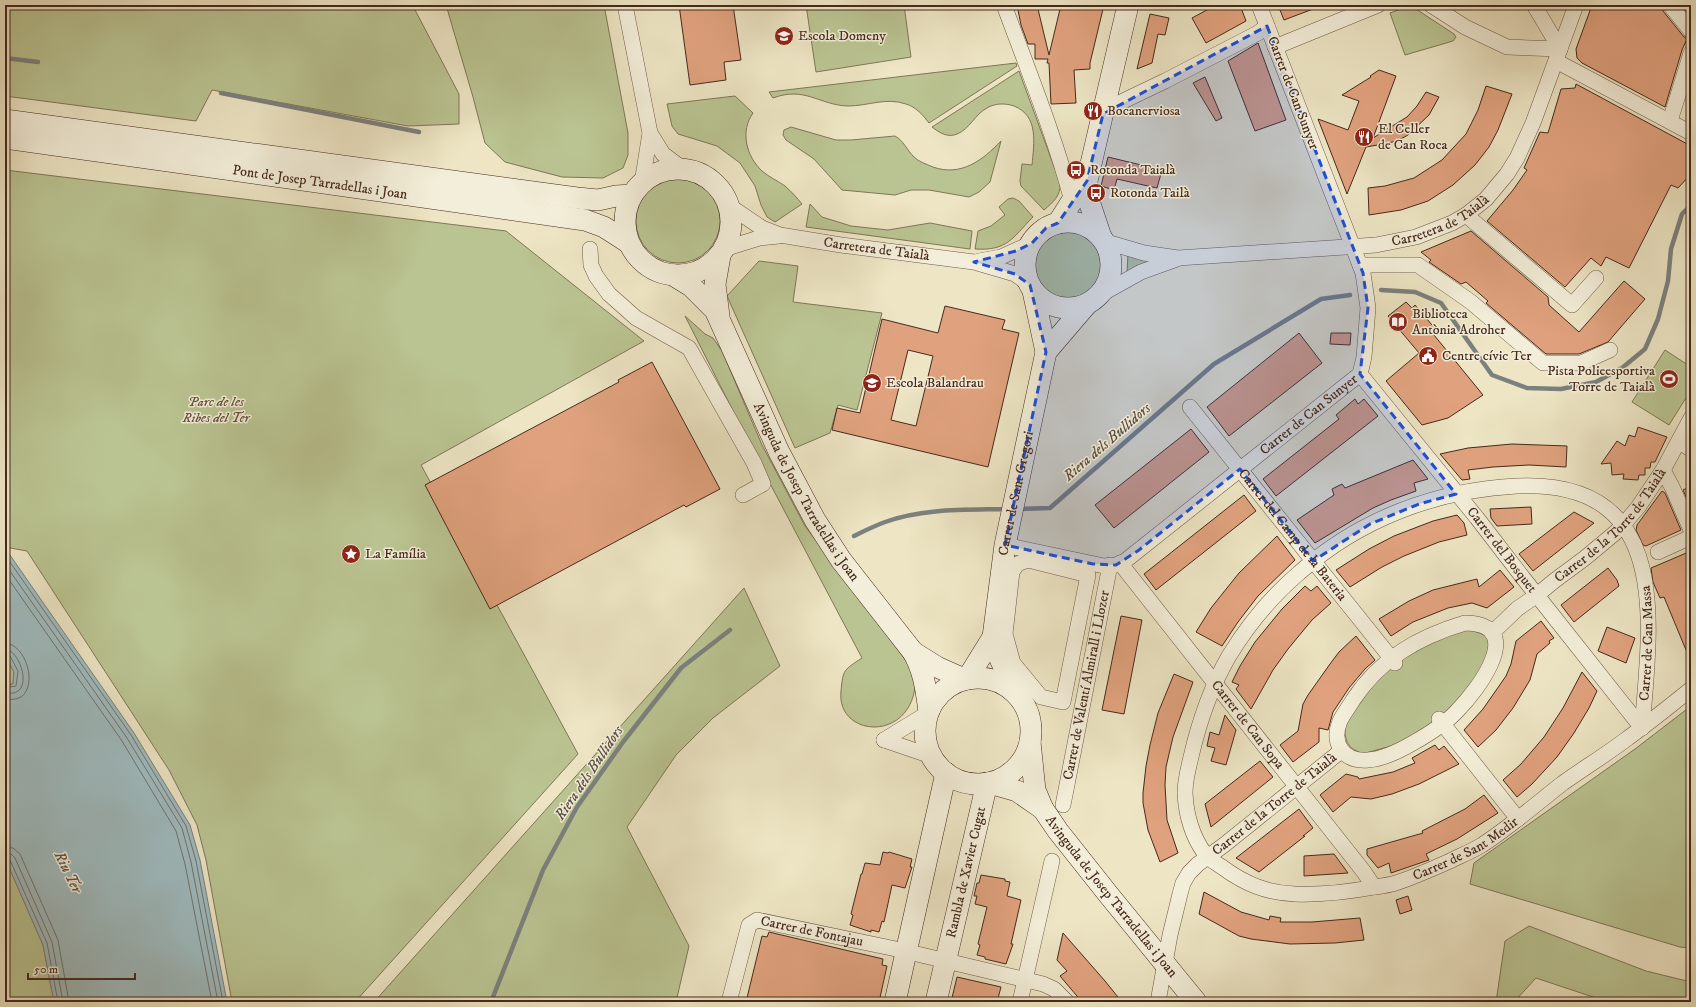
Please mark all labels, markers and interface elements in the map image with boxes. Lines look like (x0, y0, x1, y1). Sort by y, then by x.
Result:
school or university icon: Escola Domeny (773, 25, 795, 47)
place label: Escola Domeny (798, 27, 886, 45)
street label: Carrer de Can Sunyer (1263, 34, 1323, 153)
restaurant icon: Bocanerviosa (1082, 100, 1104, 122)
place label: Bocanerviosa (1107, 102, 1180, 120)
place label: El Celler de Can Roca (1378, 120, 1447, 154)
restaurant icon: El Celler de Can Roca (1353, 126, 1375, 148)
bus stop icon: Rotonda Taialà (1065, 159, 1087, 181)
street label: Pont de Josep Tarradellas i Joan (231, 161, 409, 204)
place label: Rotonda Taialà (1090, 161, 1176, 179)
bus stop icon: Rotonda Tailà (1085, 182, 1107, 204)
place label: Rotonda Tailà (1110, 184, 1190, 202)
street label: Carretera de Taialà (1390, 191, 1493, 251)
street label: Carretera de Taialà (822, 233, 931, 265)
place label: Biblioteca Antònia Adroher (1412, 305, 1506, 339)
library icon: Biblioteca Antònia Adroher (1387, 311, 1409, 333)
public building icon: Centre cívic Ter (1417, 345, 1439, 367)
place label: Centre cívic Ter (1442, 347, 1532, 365)
place label: Pista Polieesportiva Torre de Taialà (1547, 362, 1655, 396)
sports icon: Pista Polieesportiva Torre de Taialà (1658, 368, 1680, 390)
street label: Carrer de Can Sunyer (1256, 370, 1362, 459)
school or university icon: Escola Balandrau (861, 372, 883, 394)
place label: Escola Balandrau (886, 374, 984, 392)
park label: Parc de les Ribes del Ter (182, 393, 250, 427)
water label: Riera dels Bullidors (1059, 399, 1155, 486)
street label: Avinguda de Josep Tarradellas i Joan (749, 400, 864, 586)
street label: Carrer de Sant Gregori (995, 429, 1038, 557)
street label: Carrer del Camp de la Bateria (1234, 465, 1351, 605)
street label: Carrer de la Torre de Taialà (1551, 465, 1671, 587)
street label: Carrer del Bosquet (1463, 503, 1541, 597)
place icon: La Família (340, 543, 362, 565)
place label: La Família (365, 545, 426, 563)
street label: Carrer de Can Massa (1635, 584, 1657, 702)
street label: Carrer de Valentí Almirall i Llozer (1059, 588, 1114, 782)
street label: Carrer de Can Sopa (1207, 677, 1288, 773)
water label: Riera dels Bullidors (550, 722, 628, 825)
street label: Carrer de la Torre de Taialà (1208, 749, 1340, 860)
street label: Rambla de Xavier Cugat (942, 804, 990, 940)
street label: Avinguda de Josep Tarradellas i Joan (1041, 812, 1182, 982)
street label: Carrer de Sant Medir (1410, 813, 1523, 885)
water label: Riu Ter (49, 847, 87, 897)
street label: Carrer de Fontajau (759, 912, 865, 951)
scale bar (28, 955, 135, 981)
text: 50 m (34, 962, 58, 977)

